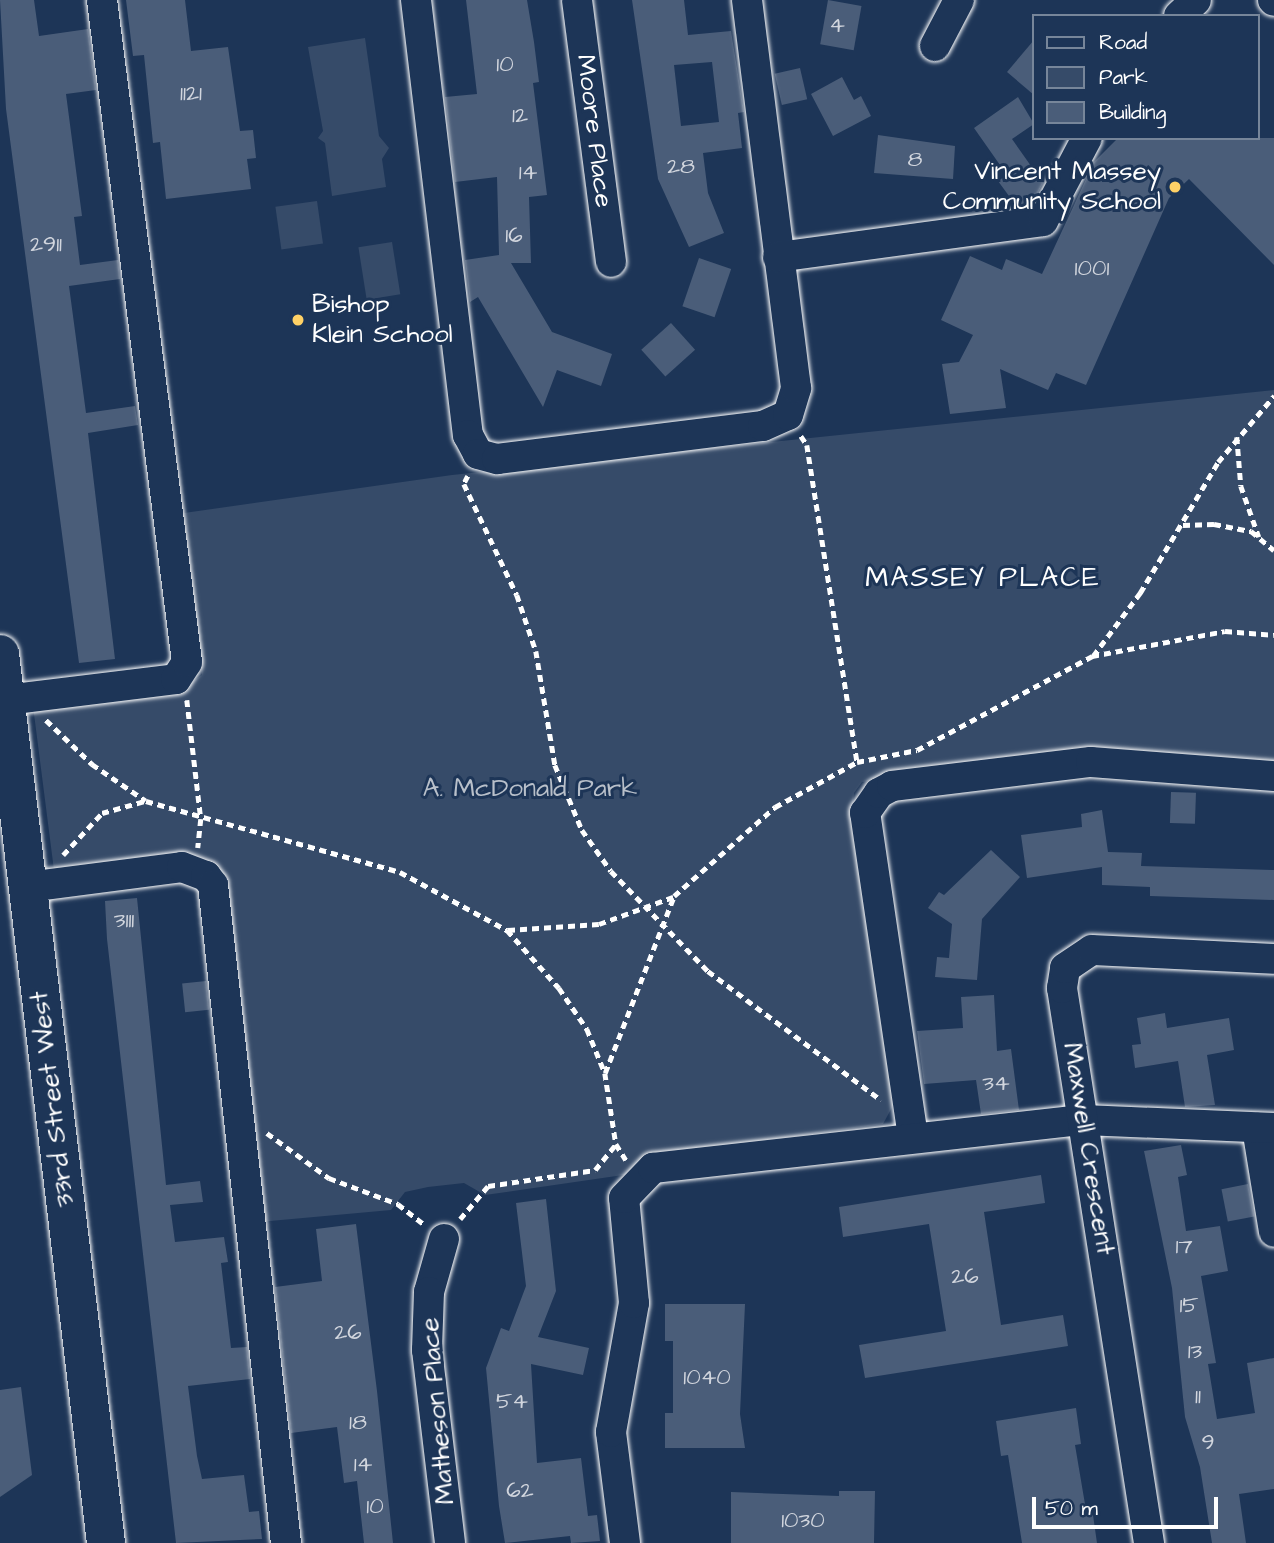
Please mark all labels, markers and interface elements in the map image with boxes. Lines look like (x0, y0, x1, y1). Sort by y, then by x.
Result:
house number: 4 (829, 11, 845, 39)
legend (1032, 14, 1260, 140)
text: Road (1099, 28, 1147, 57)
house number: 10 (496, 50, 514, 78)
street label: Moore Place (569, 53, 619, 209)
text: Park (1099, 63, 1148, 92)
house number: 1121 (180, 79, 202, 107)
text: Building (1099, 98, 1166, 127)
house number: 12 (512, 101, 528, 129)
house number: 8 (908, 145, 922, 173)
house number: 28 (667, 152, 695, 180)
place label: Vincent Massey Community School (943, 156, 1161, 218)
house number: 14 (519, 158, 537, 186)
marker: Vincent Massey Community School (1167, 179, 1183, 195)
house number: 16 (505, 221, 523, 249)
house number: 2911 (30, 230, 62, 258)
house number: 1001 (1075, 254, 1109, 282)
place label: Bishop Klein School (312, 289, 453, 350)
marker: Bishop Klein School (290, 312, 306, 328)
district label: MASSEY PLACE (867, 561, 1099, 595)
park label: A. McDonald Park (423, 773, 637, 805)
house number: 3111 (114, 906, 134, 934)
street label: 33rd Street West (24, 989, 82, 1209)
street label: Maxwell Crescent (1056, 1041, 1120, 1257)
house number: 34 (982, 1069, 1010, 1097)
house number: 17 (1175, 1232, 1193, 1260)
house number: 26 (951, 1262, 979, 1290)
house number: 15 (1179, 1291, 1199, 1319)
street label: Matheson Place (414, 1316, 462, 1506)
house number: 26 (334, 1318, 362, 1346)
house number: 13 (1188, 1337, 1202, 1365)
house number: 1040 (683, 1363, 731, 1391)
house number: 11 (1195, 1382, 1201, 1410)
house number: 54 (496, 1387, 528, 1415)
house number: 18 (349, 1408, 367, 1436)
house number: 9 (1201, 1428, 1215, 1456)
house number: 14 (354, 1450, 372, 1478)
house number: 62 (506, 1476, 534, 1504)
scale bar (1036, 1484, 1222, 1528)
house number: 10 (366, 1492, 384, 1520)
text: 50 m (1045, 1494, 1098, 1523)
house number: 1030 (781, 1506, 825, 1534)

